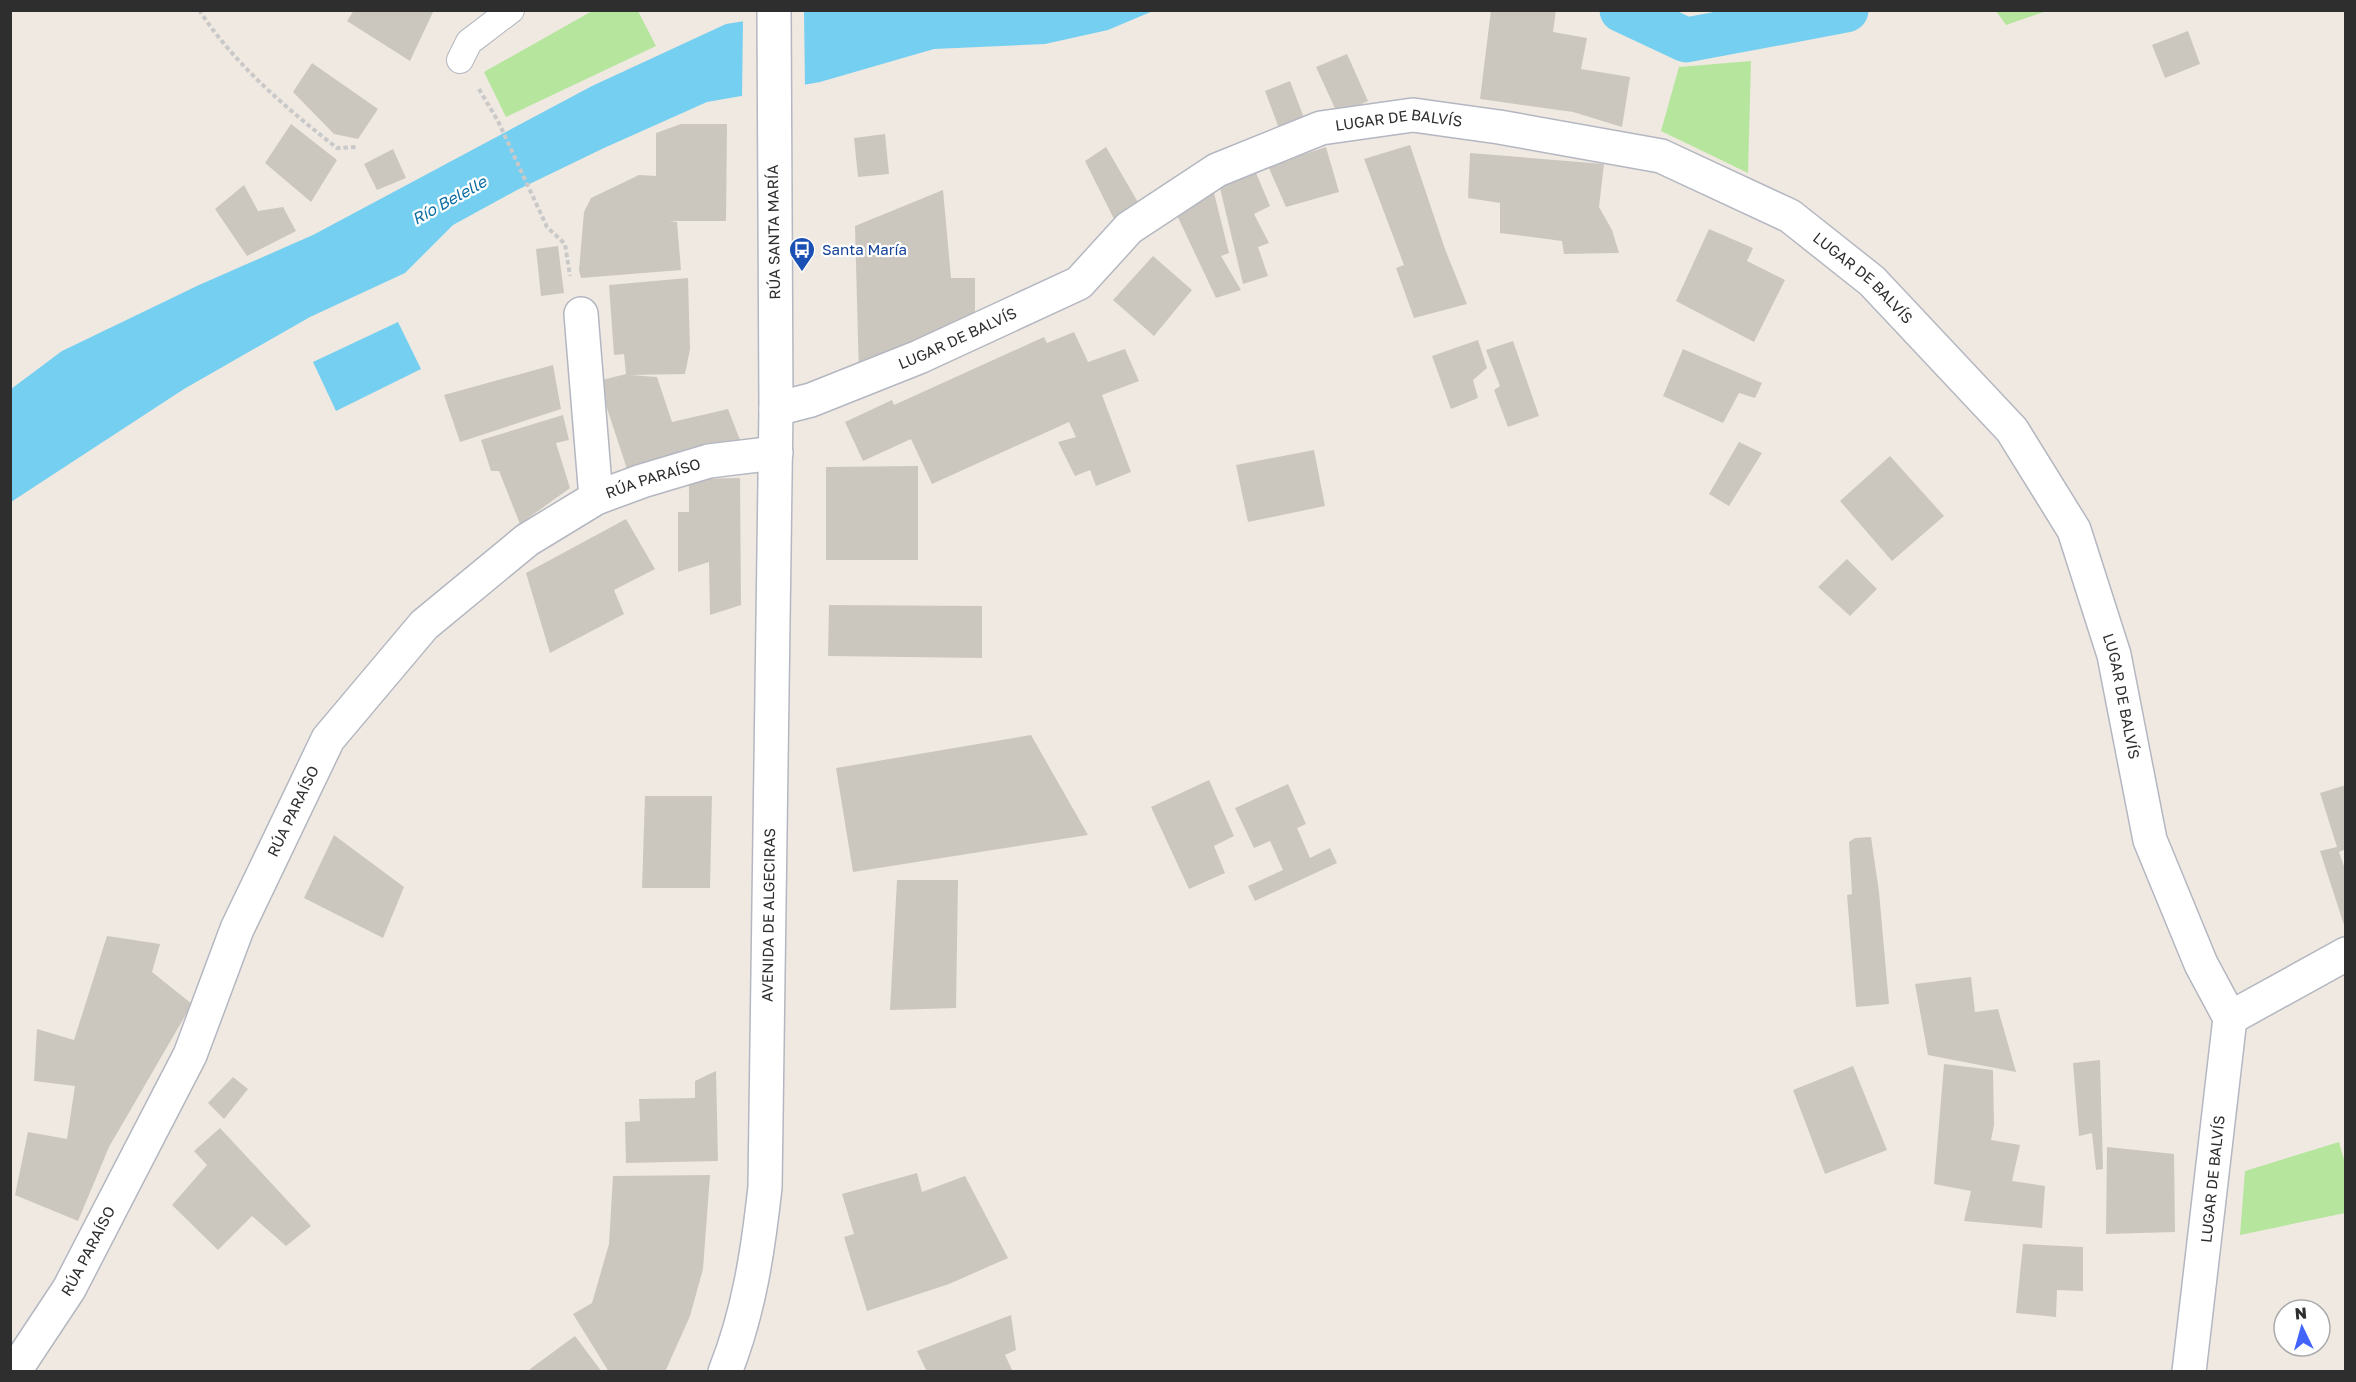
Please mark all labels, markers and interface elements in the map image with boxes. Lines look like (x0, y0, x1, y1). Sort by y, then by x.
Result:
street label: LUGAR DE BALVÍS (1334, 105, 1463, 134)
street label: RÚA SANTA MARÍA (763, 164, 783, 300)
water label: Río Belelle (408, 170, 491, 229)
street label: LUGAR DE BALVÍS (1810, 228, 1917, 327)
bus stop icon: Santa María (787, 235, 817, 273)
place label: Santa María (822, 240, 907, 258)
street label: LUGAR DE BALVÍS (895, 303, 1019, 372)
street label: RÚA PARAÍSO (603, 454, 703, 502)
street label: LUGAR DE BALVÍS (2100, 631, 2144, 760)
street label: RÚA PARAÍSO (263, 762, 322, 859)
street label: AVENIDA DE ALGECIRAS (758, 828, 778, 1002)
street label: LUGAR DE BALVÍS (2196, 1114, 2228, 1243)
street label: RÚA PARAÍSO (57, 1203, 118, 1299)
north arrow (2272, 1298, 2332, 1358)
text: N (2294, 1303, 2308, 1324)

